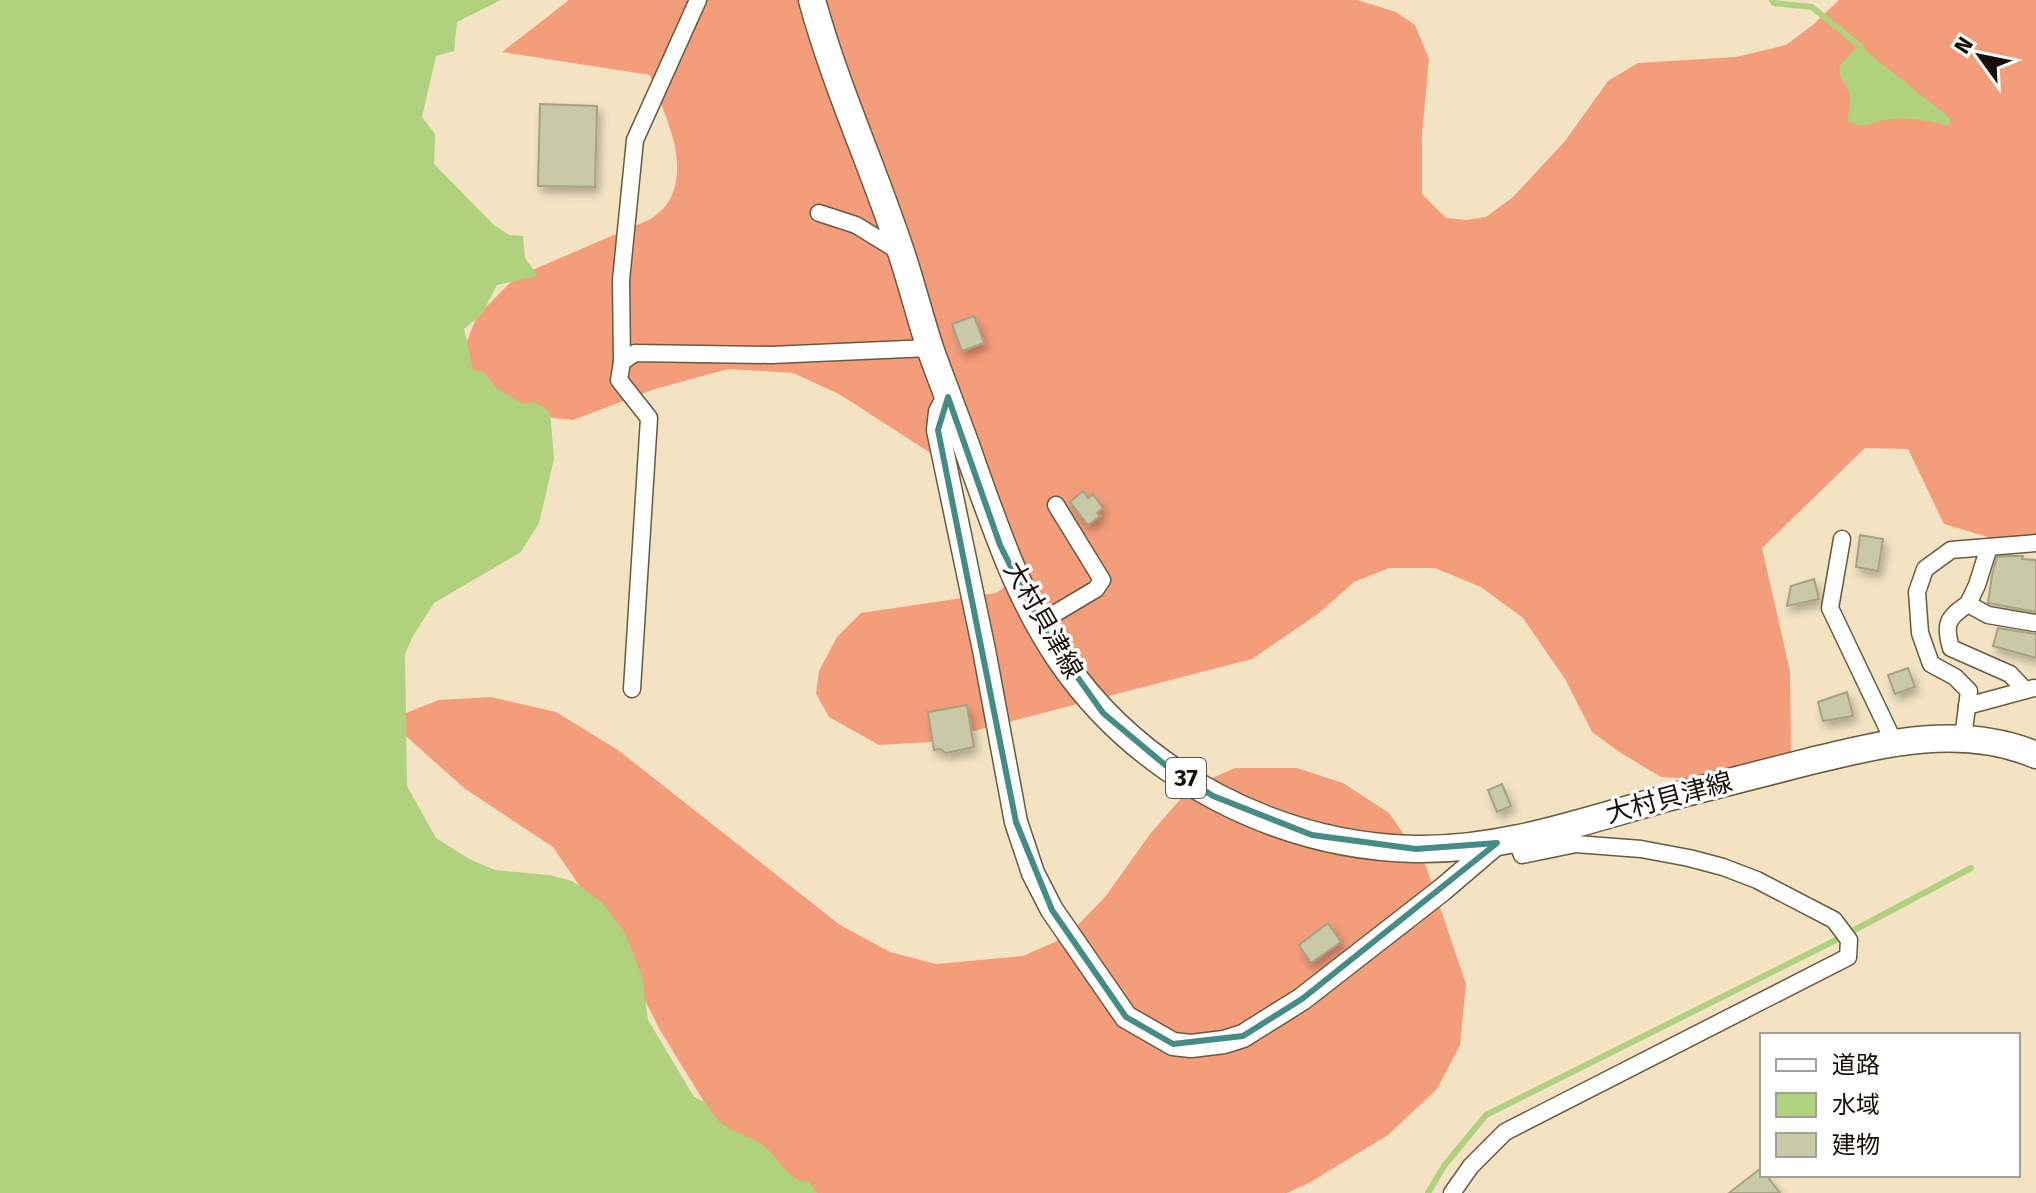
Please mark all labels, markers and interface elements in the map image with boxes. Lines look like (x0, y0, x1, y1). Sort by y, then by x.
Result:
north arrow (1940, 16, 2020, 96)
text: N (1948, 32, 1979, 59)
street label: 大村貝津線 (997, 556, 1089, 684)
road number: 37 (1166, 758, 1206, 798)
street label: 大村貝津線 (1602, 766, 1736, 830)
legend (1760, 1033, 2020, 1177)
text: 道路 (1832, 1051, 1880, 1079)
text: 水域 (1832, 1091, 1880, 1119)
text: 建物 (1832, 1131, 1880, 1159)

